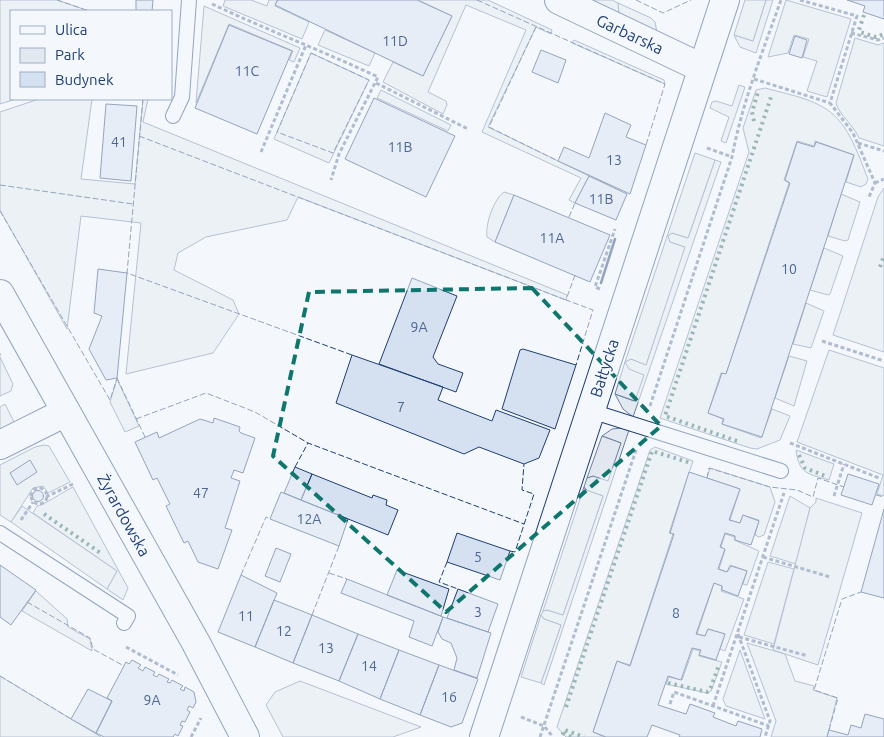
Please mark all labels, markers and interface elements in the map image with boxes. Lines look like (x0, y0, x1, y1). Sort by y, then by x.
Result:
legend (10, 10, 172, 100)
street label: Garbarska (594, 11, 666, 57)
text: Ulica (55, 21, 87, 38)
house number: 11D (382, 33, 408, 49)
text: Park (55, 46, 85, 63)
house number: 11C (235, 63, 260, 79)
text: Budynek (55, 71, 114, 88)
house number: 41 (111, 134, 127, 150)
house number: 11B (388, 139, 412, 155)
house number: 13 (606, 152, 622, 168)
house number: 11B (589, 191, 613, 207)
house number: 11A (540, 230, 564, 246)
house number: 10 (781, 261, 797, 277)
house number: 9A (411, 319, 428, 335)
street label: Bałtycka (586, 337, 622, 399)
house number: 7 (397, 399, 405, 415)
street label: Żyrardowska (94, 471, 154, 559)
house number: 47 (193, 485, 209, 501)
house number: 12A (297, 511, 321, 527)
house number: 5 (474, 549, 482, 565)
house number: 3 (474, 604, 482, 620)
house number: 8 (672, 605, 680, 621)
house number: 11 (238, 608, 254, 624)
house number: 12 (276, 623, 292, 639)
house number: 13 (318, 640, 334, 656)
house number: 14 (361, 658, 377, 674)
house number: 16 (441, 689, 457, 705)
house number: 9A (144, 692, 161, 708)

